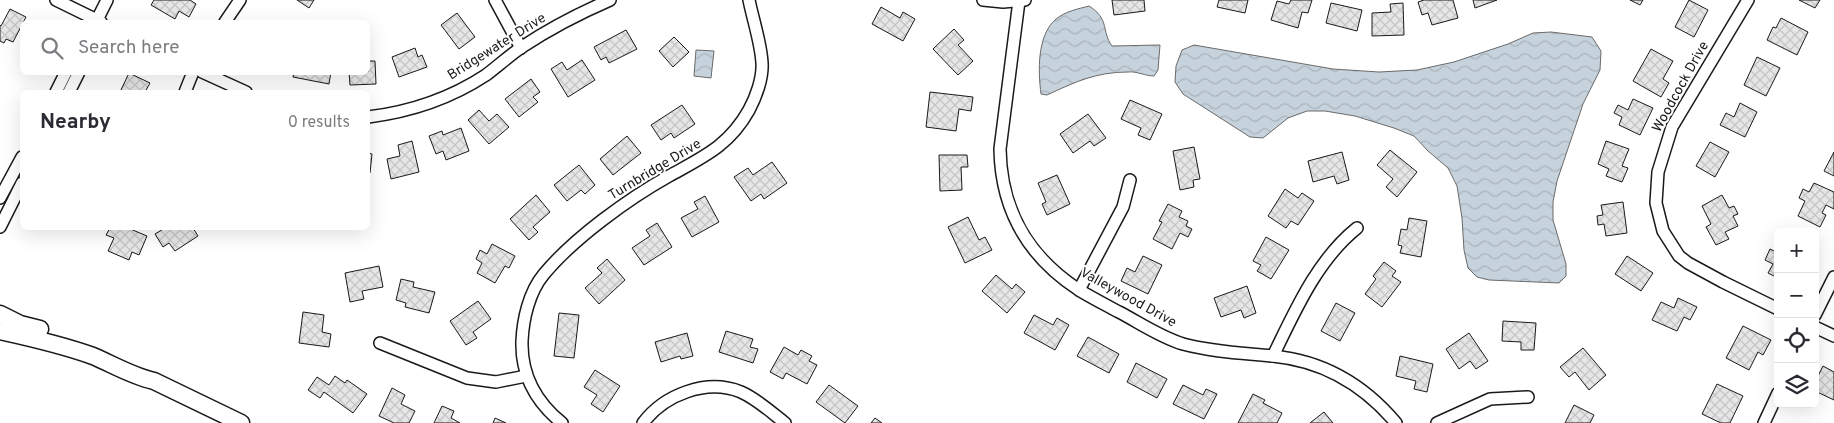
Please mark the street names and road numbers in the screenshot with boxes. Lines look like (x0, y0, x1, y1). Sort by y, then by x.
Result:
street label: Bridgewater Drive (445, 10, 549, 84)
street label: Woodcock Drive (1649, 39, 1713, 135)
street label: Turnbridge Drive (606, 136, 704, 204)
street label: Valleywood Drive (1077, 264, 1179, 332)

